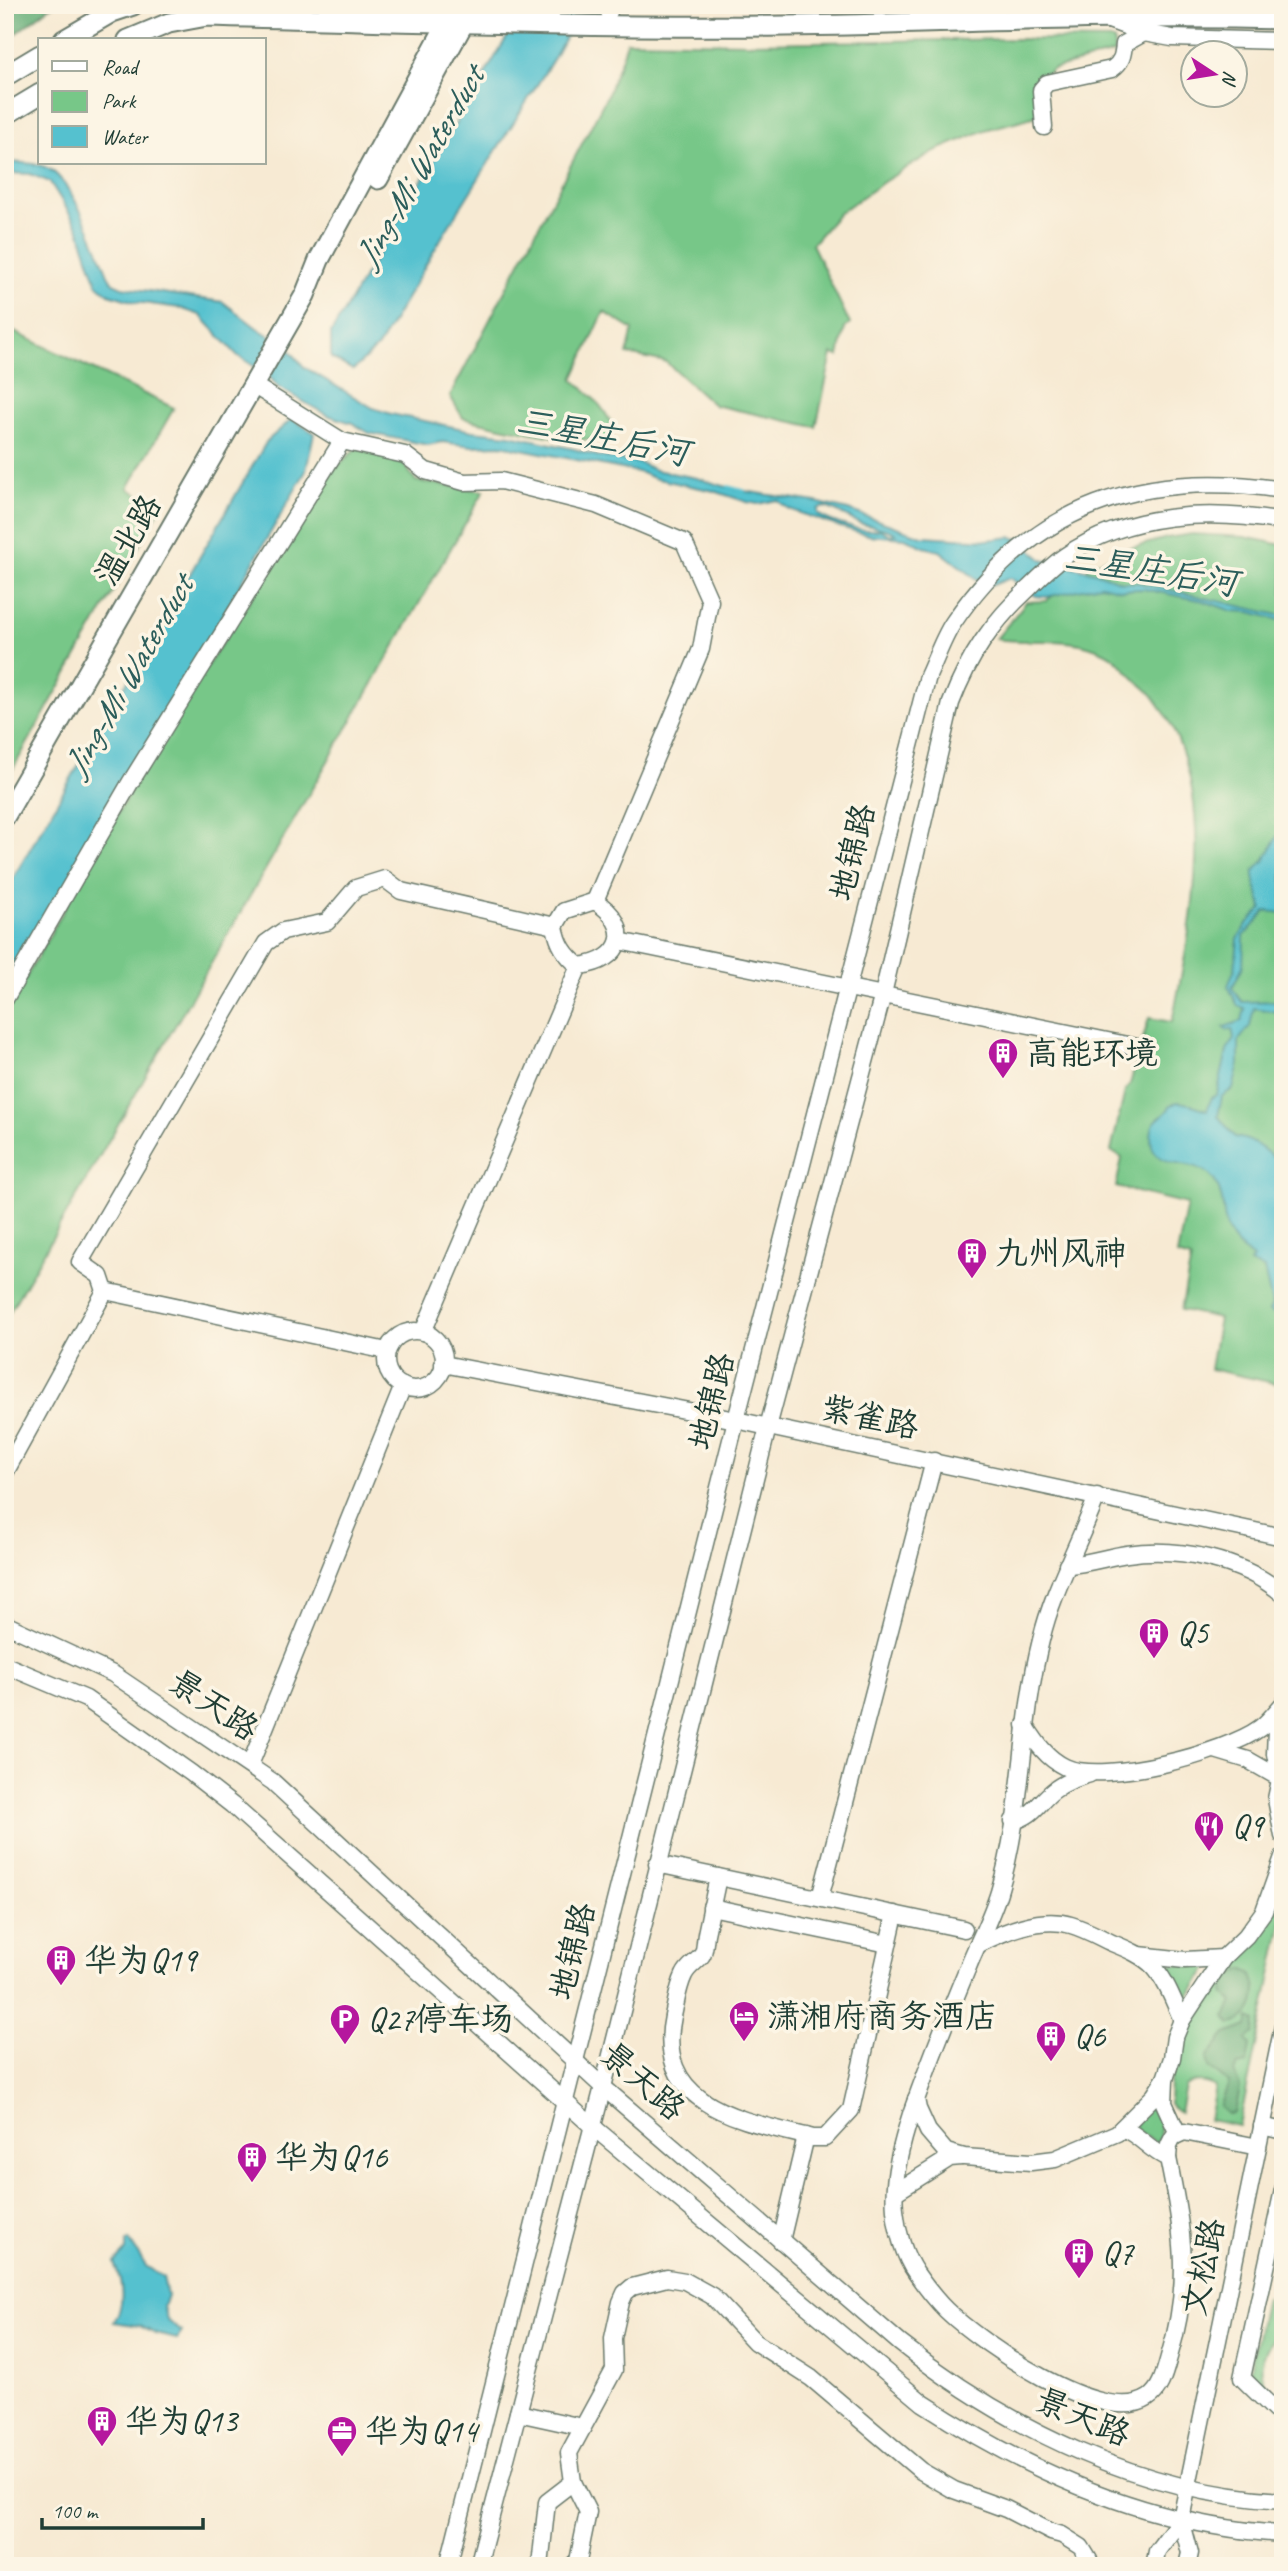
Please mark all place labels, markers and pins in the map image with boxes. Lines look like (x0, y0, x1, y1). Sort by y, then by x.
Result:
place label: 高能环境 (1026, 1032, 1158, 1074)
building icon: 高能环境 (986, 1036, 1020, 1080)
place label: 九州风神 (995, 1232, 1127, 1274)
building icon: 九州风神 (955, 1236, 989, 1280)
place label: Q5 (1177, 1612, 1211, 1654)
building icon: Q5 (1137, 1616, 1171, 1660)
place label: Q9 (1232, 1805, 1267, 1847)
restaurant icon: Q9 (1192, 1809, 1226, 1853)
place label: 华为Q19 (84, 1939, 199, 1981)
building icon: 华为Q19 (44, 1943, 78, 1987)
place label: 潇湘府商务酒店 (767, 1995, 998, 2037)
place label: Q27停车场 (368, 1998, 513, 2040)
hotel icon: 潇湘府商务酒店 (727, 1999, 761, 2043)
parking icon: Q27停车场 (328, 2002, 362, 2046)
place label: Q6 (1074, 2015, 1107, 2057)
building icon: Q6 (1034, 2019, 1068, 2063)
place label: 华为Q16 (275, 2136, 388, 2178)
building icon: 华为Q16 (235, 2140, 269, 2184)
place label: Q7 (1102, 2232, 1136, 2274)
building icon: Q7 (1062, 2236, 1096, 2280)
place label: 华为Q13 (125, 2400, 239, 2442)
building icon: 华为Q13 (85, 2404, 119, 2448)
place label: 华为Q14 (365, 2410, 480, 2452)
office icon: 华为Q14 (325, 2414, 359, 2458)

